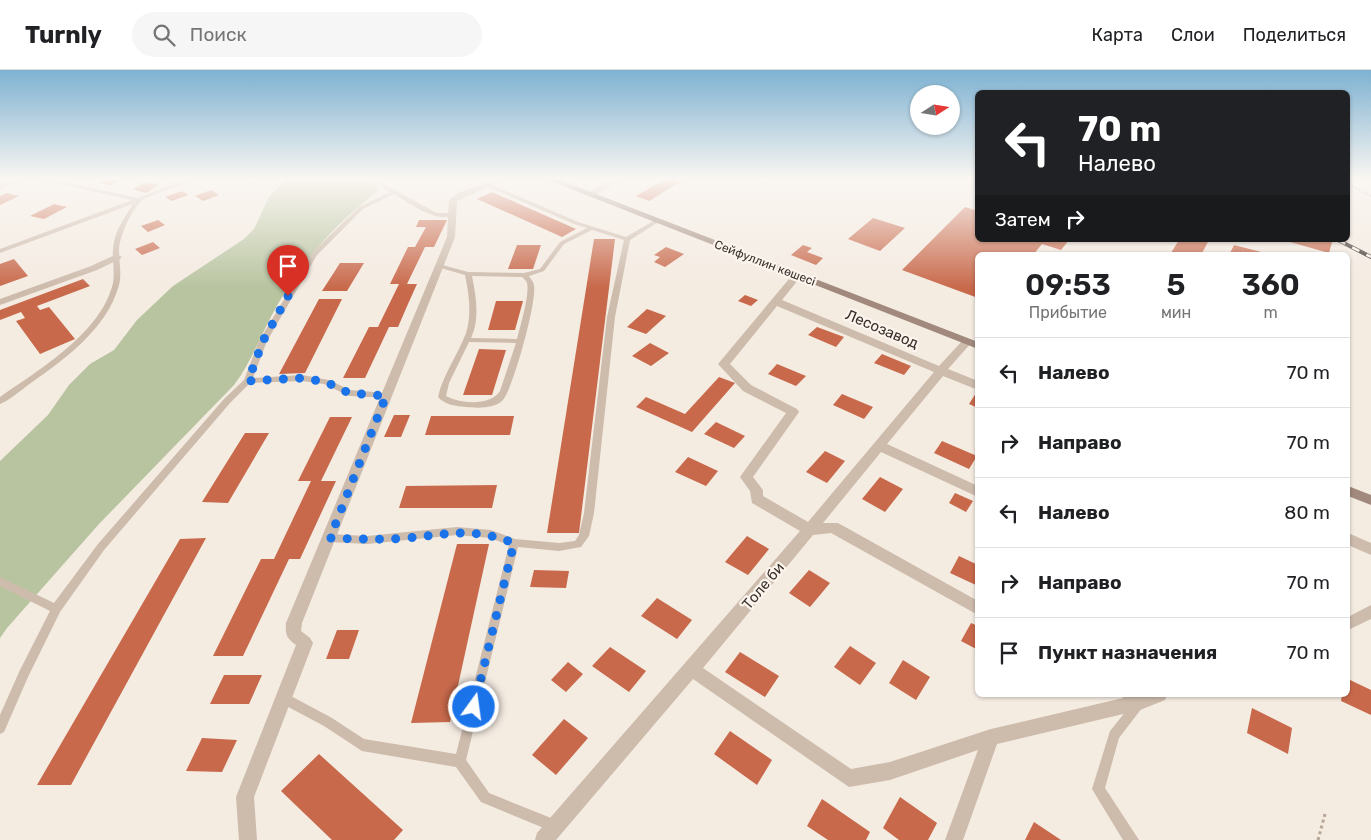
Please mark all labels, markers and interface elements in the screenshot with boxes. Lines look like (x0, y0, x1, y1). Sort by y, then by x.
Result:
search box (132, 12, 482, 57)
text: Turnly (25, 21, 102, 49)
icon: search (150, 21, 178, 49)
text: Поиск (190, 23, 247, 46)
text: Карта (1092, 24, 1143, 46)
text: Слои (1171, 24, 1215, 46)
text: Поделиться (1243, 24, 1346, 46)
north arrow (910, 85, 960, 135)
map controls (910, 85, 960, 135)
text: 70 m (1078, 108, 1161, 150)
icon: left (995, 110, 1060, 175)
text: Налево (1078, 150, 1156, 177)
icon: right (1061, 205, 1089, 233)
text: Затем (995, 208, 1051, 231)
street label: Сейфуллин көшесі (713, 237, 818, 289)
pin (267, 245, 309, 296)
icon: arrive (274, 252, 302, 280)
text: 09:53 (1025, 267, 1111, 303)
text: 5 (1167, 267, 1186, 303)
text: 360 (1241, 267, 1300, 303)
text: Прибытие (1029, 303, 1107, 322)
text: мин (1161, 303, 1191, 322)
text: m (1264, 303, 1278, 322)
street label: Лесозавод (843, 306, 921, 352)
icon: left (995, 359, 1023, 387)
text: Налево (1038, 361, 1110, 384)
text: 70 m (1287, 361, 1330, 384)
icon: right (995, 429, 1023, 457)
text: Направо (1038, 431, 1122, 454)
text: 70 m (1287, 431, 1330, 454)
icon: left (995, 499, 1023, 527)
text: Налево (1038, 501, 1110, 524)
text: 80 m (1284, 501, 1330, 524)
street label: Толе би (738, 559, 788, 613)
icon: right (995, 569, 1023, 597)
text: Направо (1038, 571, 1122, 594)
text: 70 m (1287, 571, 1330, 594)
icon: arrive (995, 639, 1023, 667)
text: Пункт назначения (1038, 641, 1217, 664)
text: 70 m (1287, 641, 1330, 664)
position arrow (447, 680, 499, 732)

